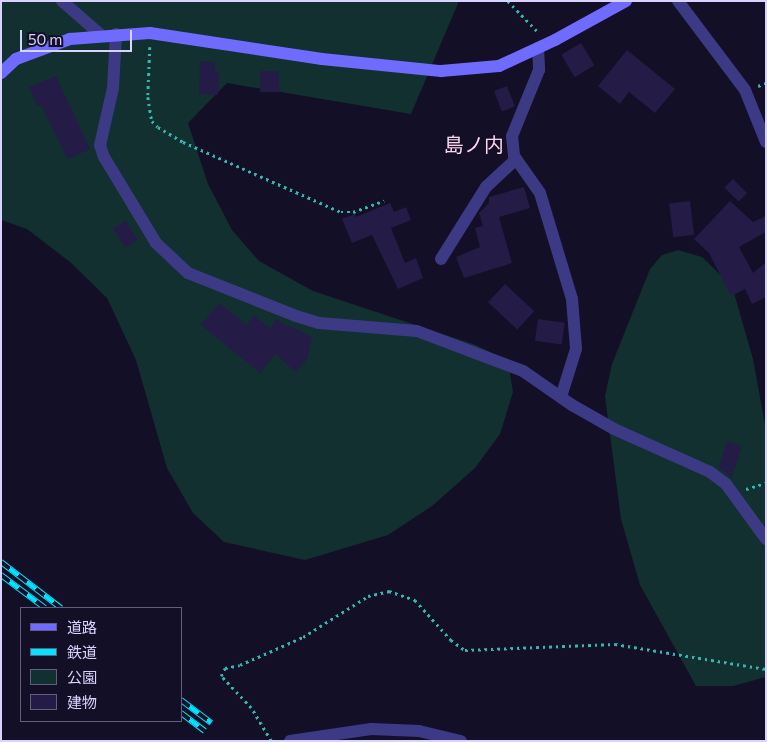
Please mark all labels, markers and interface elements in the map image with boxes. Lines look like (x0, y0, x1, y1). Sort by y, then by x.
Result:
scale bar (22, 20, 135, 52)
text: 50 m (28, 30, 62, 48)
district label: 島ノ内 (444, 132, 504, 156)
legend (20, 607, 182, 722)
text: 道路 (67, 618, 97, 636)
text: 鉄道 (67, 643, 97, 661)
text: 公園 (67, 668, 97, 686)
text: 建物 (67, 693, 97, 711)

